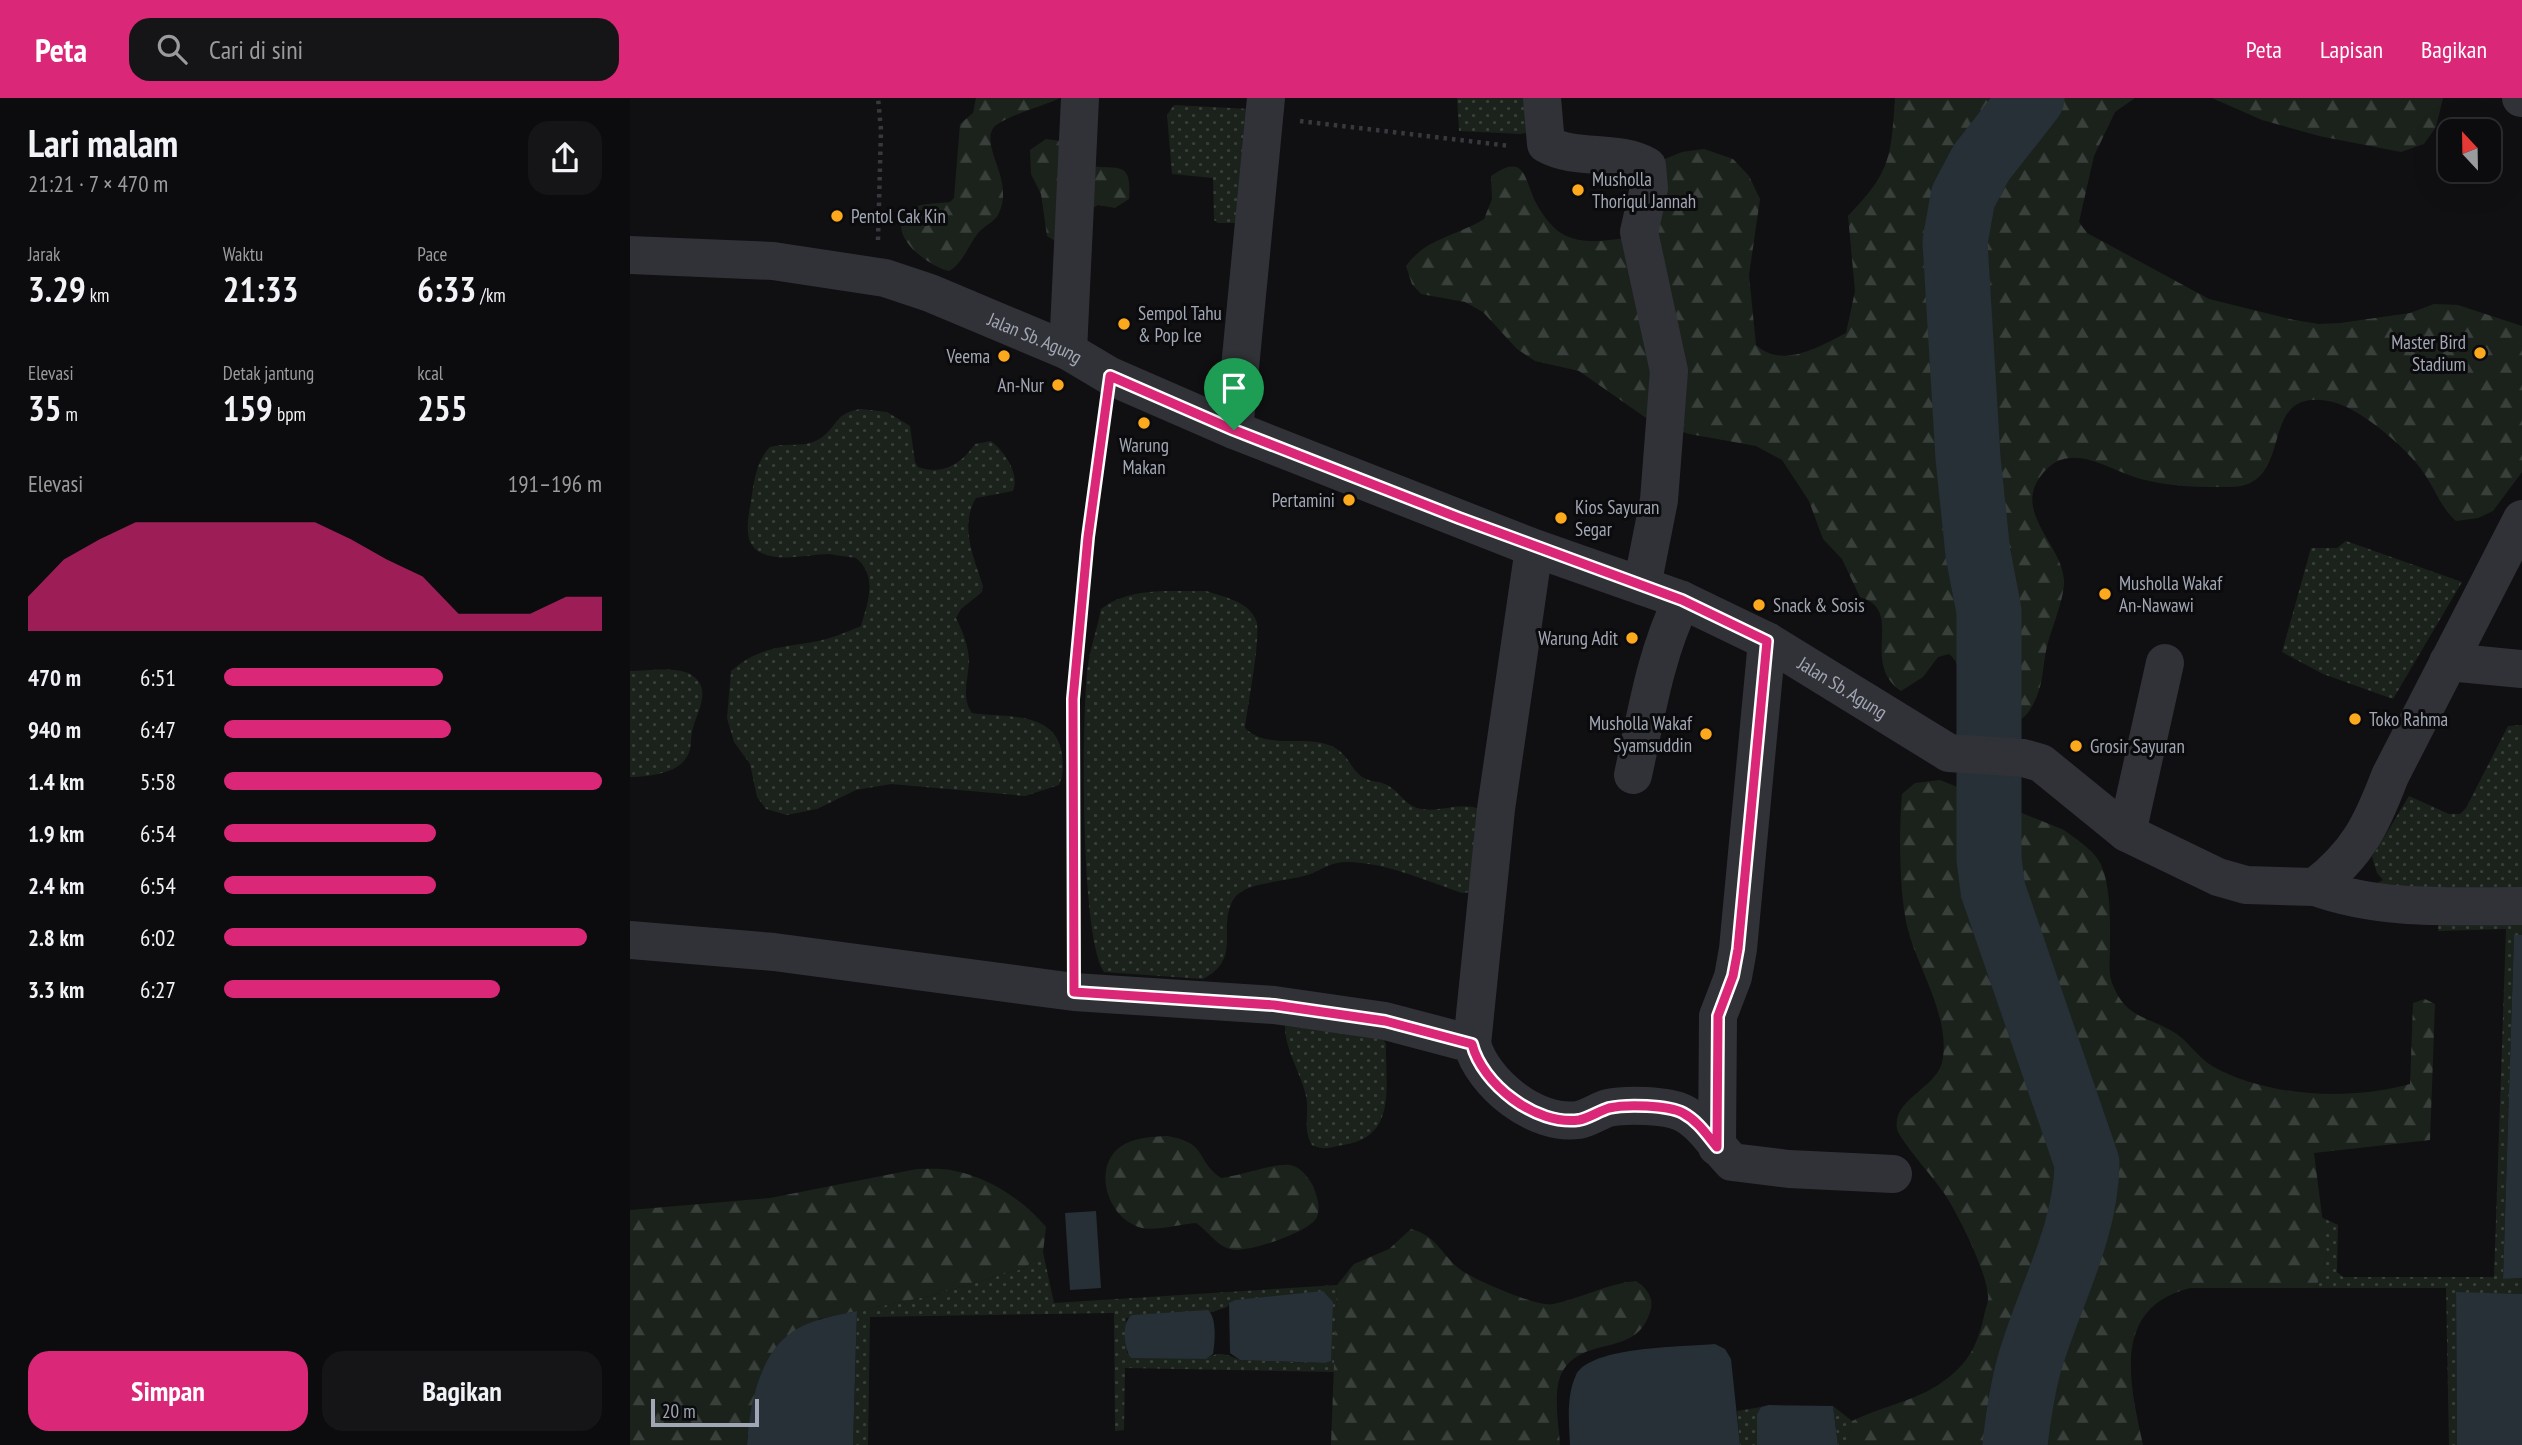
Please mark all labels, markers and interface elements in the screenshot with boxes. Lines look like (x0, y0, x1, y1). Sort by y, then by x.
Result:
search box (129, 18, 619, 81)
text: Peta (35, 28, 87, 71)
icon: search (153, 30, 191, 68)
text: Cari di sini (209, 33, 303, 66)
text: Peta (2246, 34, 2282, 65)
text: Lapisan (2320, 34, 2383, 65)
text: Bagikan (2421, 34, 2487, 65)
text: Lari malam (28, 118, 178, 167)
north arrow (2438, 119, 2501, 182)
map controls (2438, 119, 2501, 182)
button: share (528, 121, 602, 195)
place label: Musholla Thoriqul Jannah (1592, 167, 1696, 213)
text: 21:21 · 7 × 470 m (28, 169, 168, 198)
marker: Musholla Thoriqul Jannah (1570, 182, 1586, 198)
place label: Pentol Cak Kin (851, 204, 946, 228)
marker: Pentol Cak Kin (829, 208, 845, 224)
text: Jarak (28, 242, 60, 266)
text: Waktu (223, 242, 263, 266)
text: Pace (417, 242, 447, 266)
text: 3.29 (28, 266, 86, 312)
text: 21:33 (223, 266, 298, 312)
text: 6:33 (417, 266, 476, 312)
text: km (86, 283, 109, 307)
text: /km (476, 283, 506, 307)
place label: Sempol Tahu & Pop Ice (1138, 301, 1222, 347)
street label: Jalan Sb. Agung (983, 306, 1087, 369)
marker: Sempol Tahu & Pop Ice (1116, 316, 1132, 332)
place label: Master Bird Stadium (2391, 330, 2466, 376)
place label: Veema (946, 344, 990, 368)
marker: Master Bird Stadium (2472, 345, 2488, 361)
marker: Veema (996, 348, 1012, 364)
pin (1204, 358, 1264, 430)
text: Elevasi (28, 361, 74, 385)
text: Detak jantung (223, 361, 314, 385)
text: kcal (417, 361, 443, 385)
icon: arrive (1215, 369, 1253, 407)
place label: An-Nur (997, 373, 1045, 397)
marker: An-Nur (1050, 377, 1066, 393)
text: 35 (28, 385, 61, 431)
text: 159 (223, 385, 273, 431)
text: 255 (417, 385, 468, 431)
text: m (61, 402, 78, 426)
text: bpm (273, 402, 306, 426)
marker: Warung Makan (1136, 415, 1152, 431)
place label: Warung Makan (1119, 433, 1169, 479)
text: Elevasi (28, 469, 83, 498)
text: 191–196 m (508, 469, 602, 498)
place label: Pertamini (1272, 488, 1335, 512)
marker: Pertamini (1341, 492, 1357, 508)
place label: Kios Sayuran Segar (1575, 495, 1659, 541)
marker: Kios Sayuran Segar (1553, 510, 1569, 526)
place label: Musholla Wakaf An-Nawawi (2119, 571, 2223, 617)
marker: Musholla Wakaf An-Nawawi (2097, 586, 2113, 602)
place label: Snack & Sosis (1773, 593, 1865, 617)
marker: Snack & Sosis (1751, 597, 1767, 613)
place label: Warung Adit (1538, 626, 1619, 650)
marker: Warung Adit (1624, 630, 1640, 646)
street label: Jalan Sb. Agung (1793, 650, 1892, 724)
text: 470 m (28, 663, 81, 692)
text: 6:51 (140, 663, 176, 692)
place label: Toko Rahma (2369, 707, 2448, 731)
place label: Musholla Wakaf Syamsuddin (1589, 711, 1693, 757)
marker: Toko Rahma (2347, 711, 2363, 727)
text: 940 m (28, 715, 81, 744)
text: 6:47 (140, 715, 176, 744)
marker: Musholla Wakaf Syamsuddin (1698, 726, 1714, 742)
place label: Grosir Sayuran (2090, 734, 2185, 758)
marker: Grosir Sayuran (2068, 738, 2084, 754)
text: 1.4 km (28, 767, 84, 796)
text: 5:58 (140, 767, 176, 796)
text: 1.9 km (28, 819, 84, 848)
text: 6:54 (140, 819, 176, 848)
text: 2.4 km (28, 871, 84, 900)
text: 6:54 (140, 871, 176, 900)
text: 2.8 km (28, 923, 84, 952)
text: 6:02 (140, 923, 176, 952)
text: 3.3 km (28, 975, 84, 1004)
text: 6:27 (140, 975, 176, 1004)
button: Simpan (28, 1351, 308, 1431)
button: Bagikan (322, 1351, 602, 1431)
scale bar (651, 1396, 760, 1428)
text: 20 m (662, 1399, 696, 1423)

